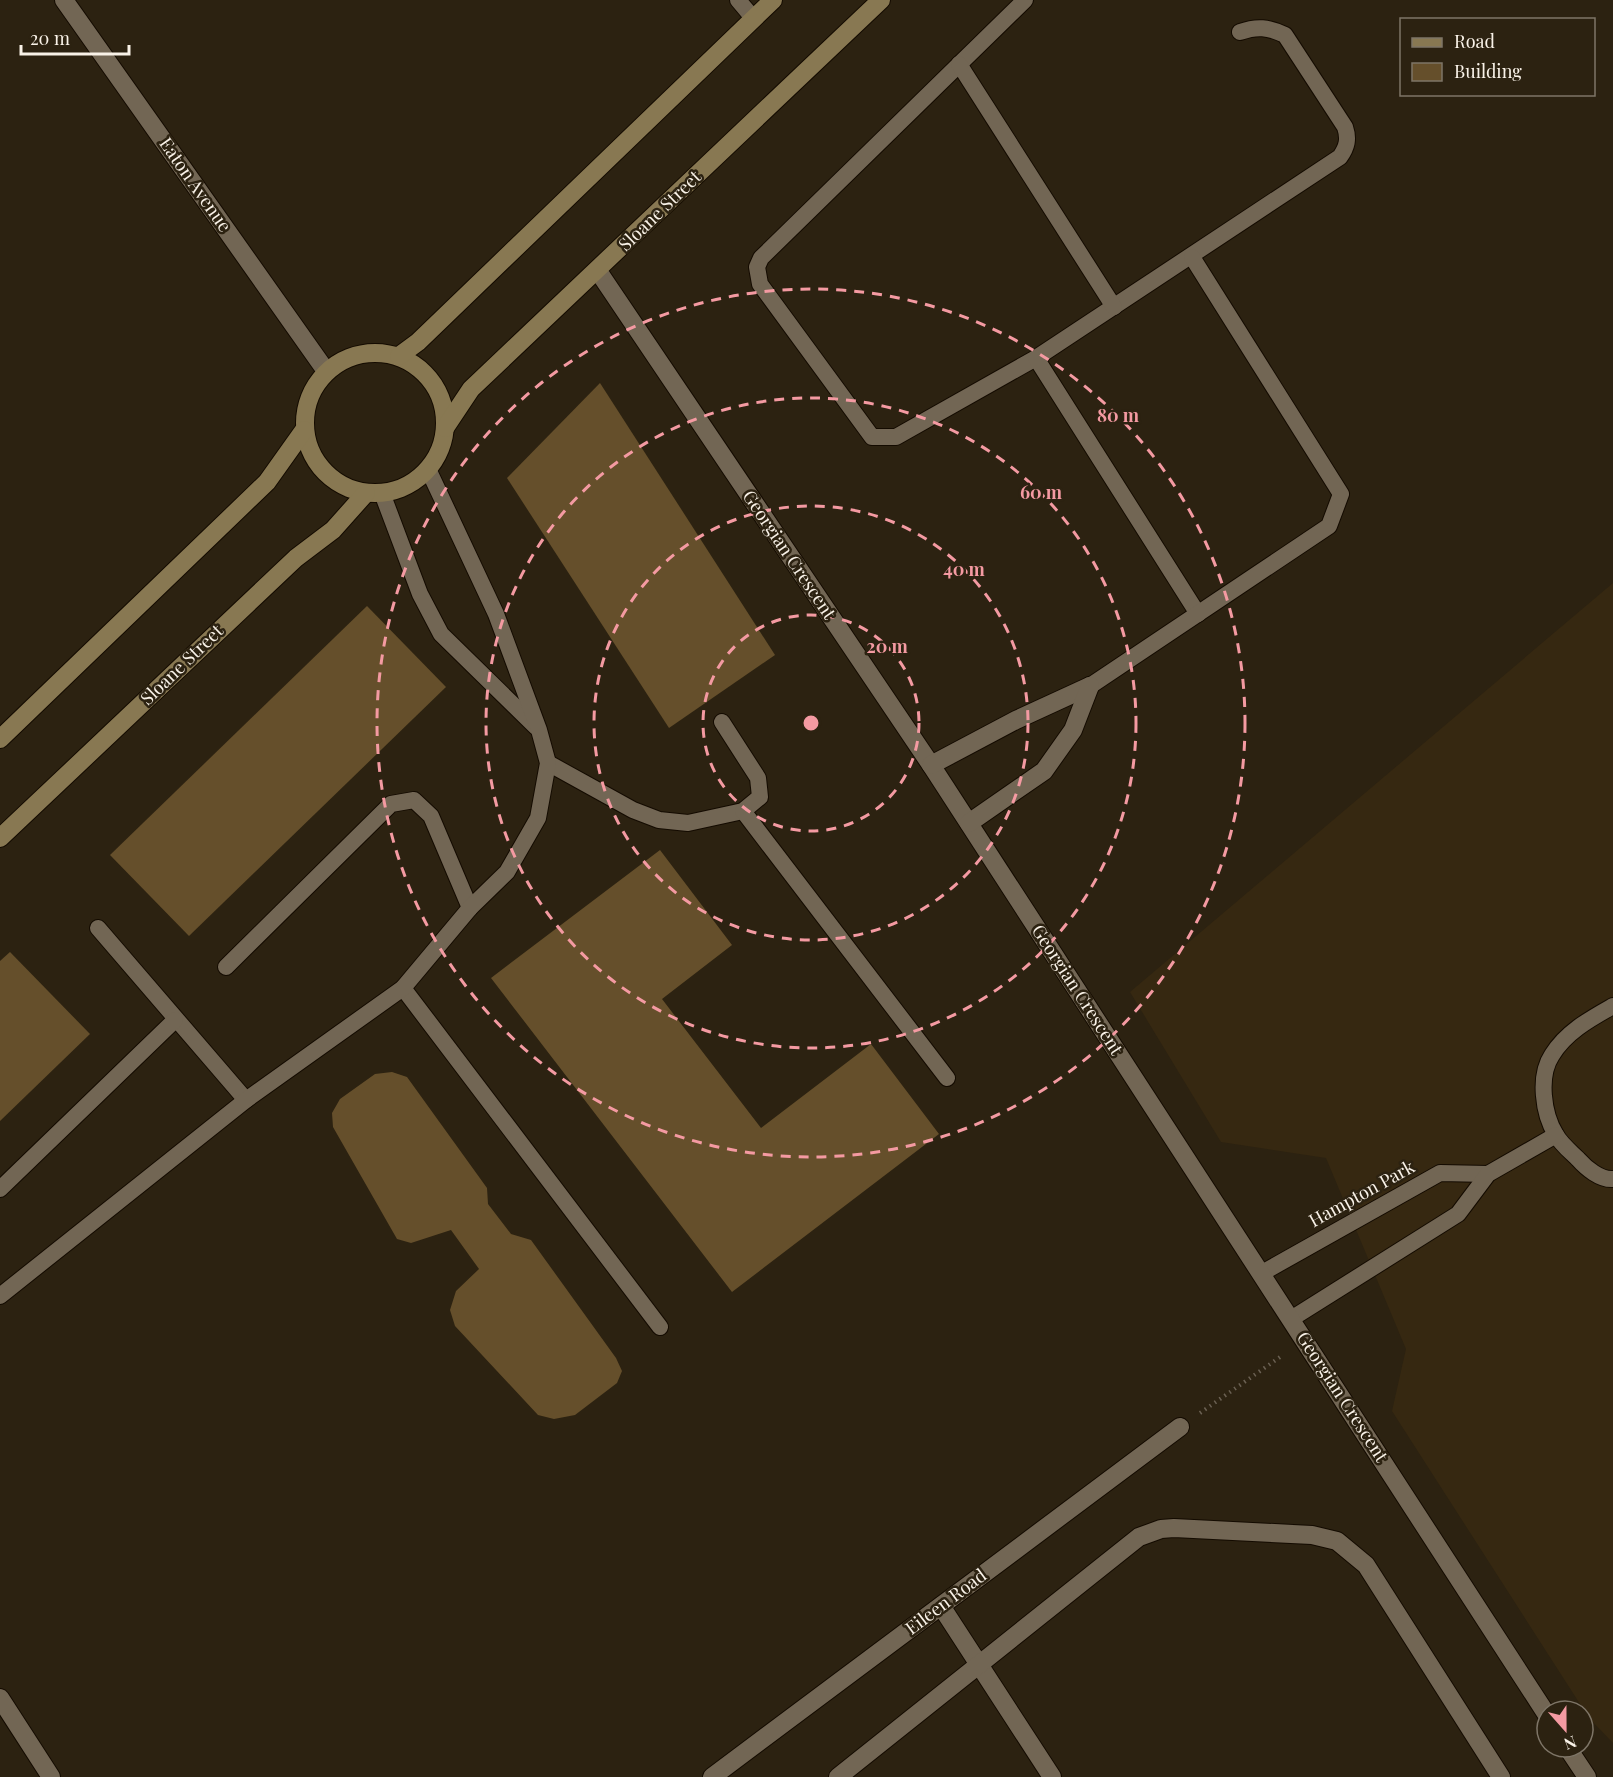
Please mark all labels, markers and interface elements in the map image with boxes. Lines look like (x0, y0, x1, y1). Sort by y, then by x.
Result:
scale bar (21, 18, 129, 56)
legend (1400, 18, 1595, 96)
text: 20 m (30, 26, 70, 50)
text: Road (1454, 29, 1495, 53)
text: Building (1454, 59, 1522, 83)
street label: Eaton Avenue (154, 132, 237, 236)
street label: Sloane Street (613, 164, 706, 256)
text: 80 m (1097, 403, 1140, 427)
text: 60 m (1020, 480, 1063, 504)
street label: Georgian Crescent (738, 485, 842, 624)
text: 40 m (943, 557, 986, 581)
street label: Sloane Street (135, 618, 228, 710)
text: 20 m (866, 634, 908, 658)
centre of rings (801, 713, 821, 733)
street label: Georgian Crescent (1027, 920, 1129, 1060)
street label: Hampton Park (1304, 1154, 1419, 1232)
street label: Georgian Crescent (1292, 1327, 1394, 1467)
street label: Eileen Road (900, 1563, 991, 1640)
north arrow (1535, 1699, 1595, 1759)
text: N (1561, 1732, 1580, 1756)

